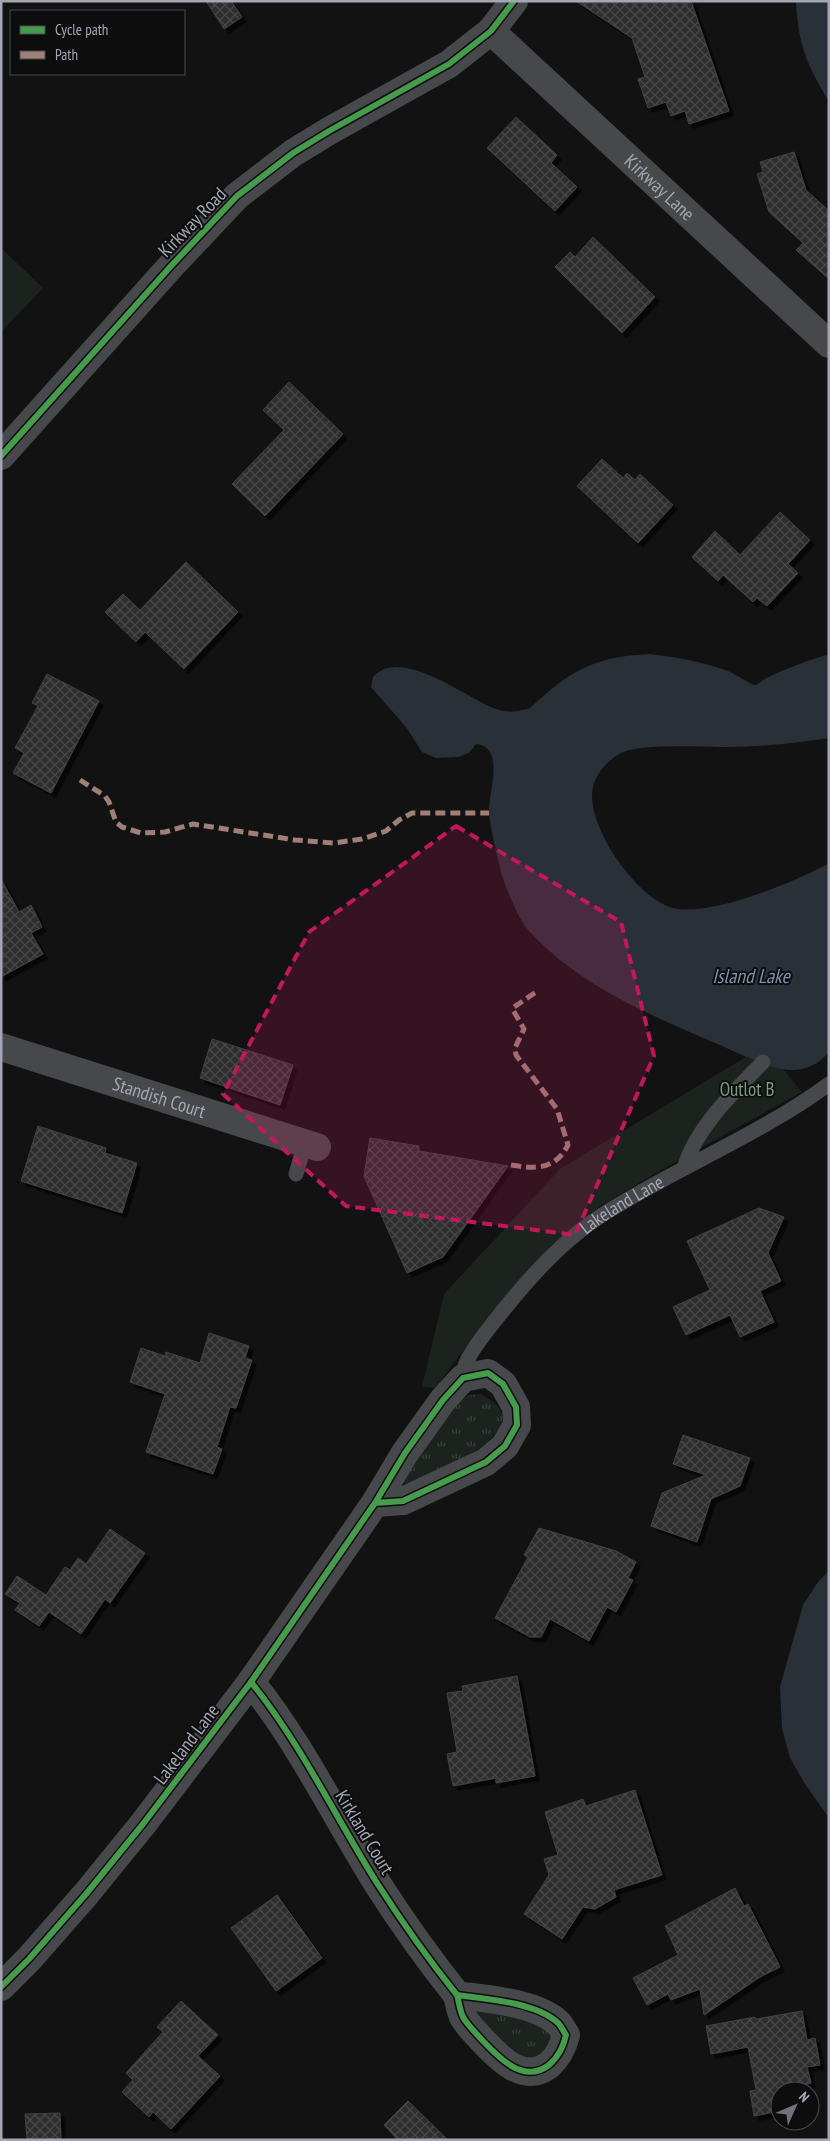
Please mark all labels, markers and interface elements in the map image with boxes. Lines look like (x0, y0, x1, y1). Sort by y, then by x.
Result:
legend (10, 10, 185, 75)
text: Cycle path (55, 20, 108, 39)
text: Path (55, 45, 78, 64)
street label: Kirkway Lane (620, 149, 700, 226)
street label: Kirkway Road (153, 182, 231, 262)
water label: Island Lake (712, 963, 792, 989)
street label: Standish Court (110, 1071, 209, 1123)
park label: Outlot B (720, 1077, 774, 1101)
street label: Lakeland Lane (574, 1169, 668, 1239)
street label: Lakeland Lane (148, 1699, 224, 1789)
street label: Kirkland Court (330, 1785, 400, 1879)
north arrow (770, 2081, 820, 2131)
text: N (795, 2088, 813, 2106)

